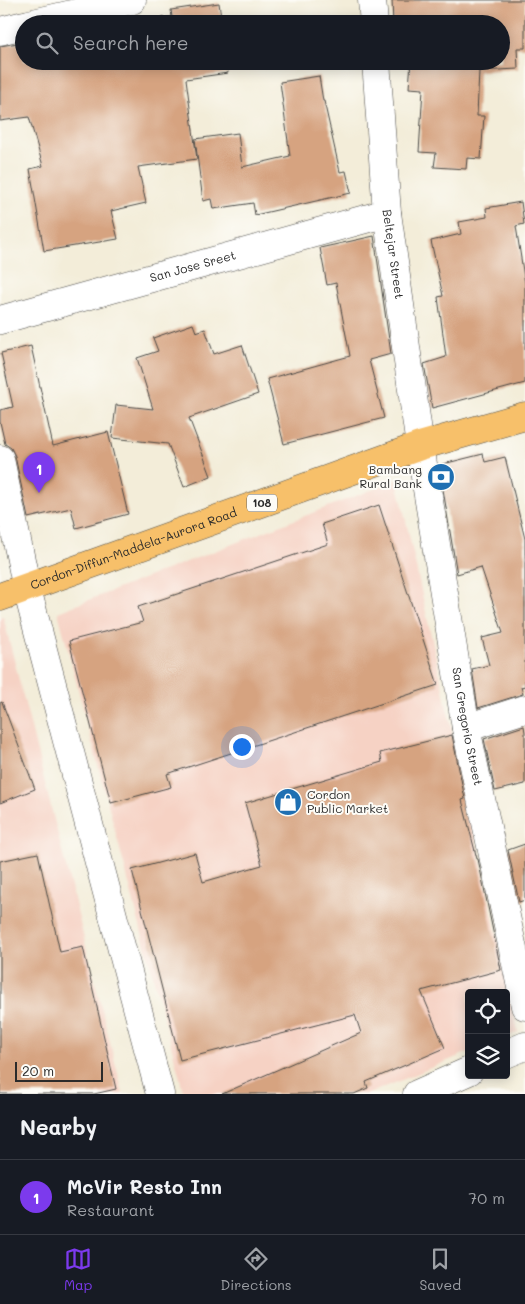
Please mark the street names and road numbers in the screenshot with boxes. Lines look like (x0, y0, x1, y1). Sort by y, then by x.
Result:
street label: Beltejar Street (380, 208, 408, 300)
street label: San Jose Sreet (148, 246, 237, 285)
road number: 108 (247, 494, 277, 512)
street label: Cordon-Diffun-Maddela-Aurora Road (28, 503, 239, 592)
street label: San Gregorio Street (449, 666, 487, 787)

